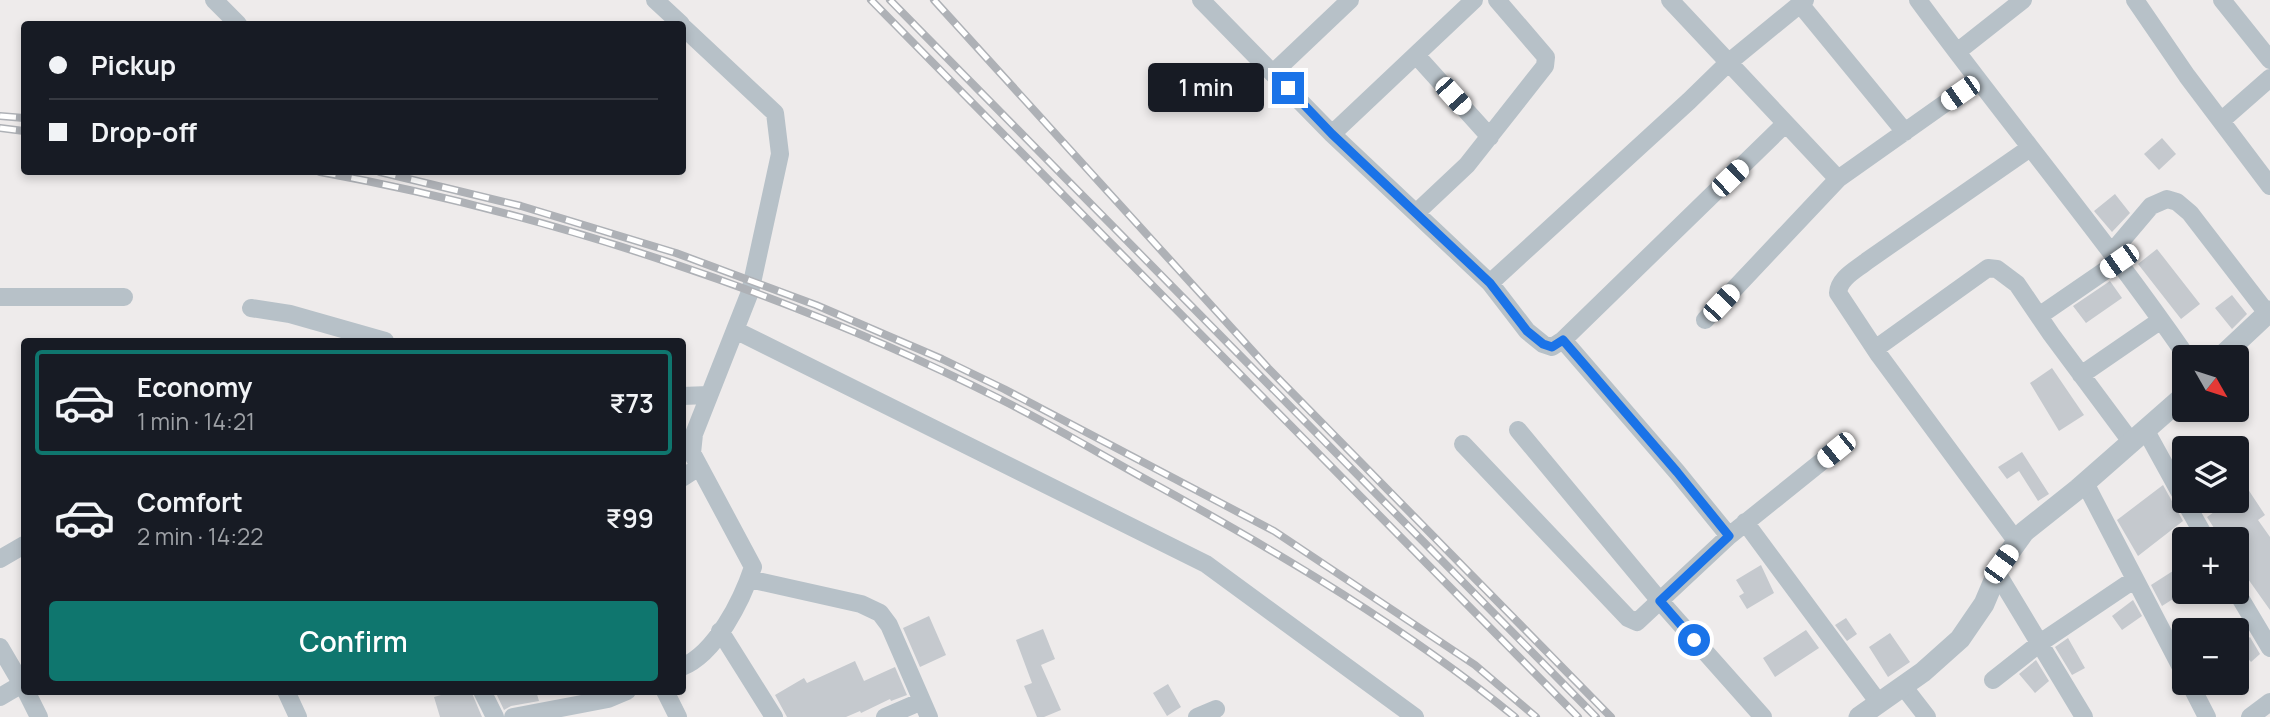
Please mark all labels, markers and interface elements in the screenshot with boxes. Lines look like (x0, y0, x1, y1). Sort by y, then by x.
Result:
text: Pickup (91, 47, 176, 83)
callout: 1 min (1148, 64, 1264, 112)
text: 1 min (1179, 71, 1233, 103)
route end (1272, 72, 1304, 104)
car (1937, 72, 1984, 114)
car (1432, 73, 1475, 119)
text: Drop-off (91, 114, 197, 150)
car (1708, 156, 1753, 200)
car (2096, 240, 2143, 282)
car (1699, 280, 1744, 326)
north arrow (2172, 345, 2249, 422)
map controls (2172, 345, 2249, 695)
text: Economy (137, 369, 252, 405)
icon: car (53, 371, 116, 434)
text: ₹73 (610, 385, 654, 421)
text: 1 min · 14:21 (137, 405, 255, 437)
car (1814, 429, 1859, 471)
button: layers (2172, 436, 2249, 513)
text: Comfort (137, 484, 243, 520)
icon: car (53, 486, 116, 549)
text: ₹99 (606, 500, 654, 536)
text: 2 min · 14:22 (137, 520, 263, 552)
button: + (2172, 527, 2249, 604)
car (1981, 541, 2022, 587)
button: Confirm (49, 601, 658, 681)
button: − (2172, 618, 2249, 695)
route start (1678, 624, 1710, 656)

